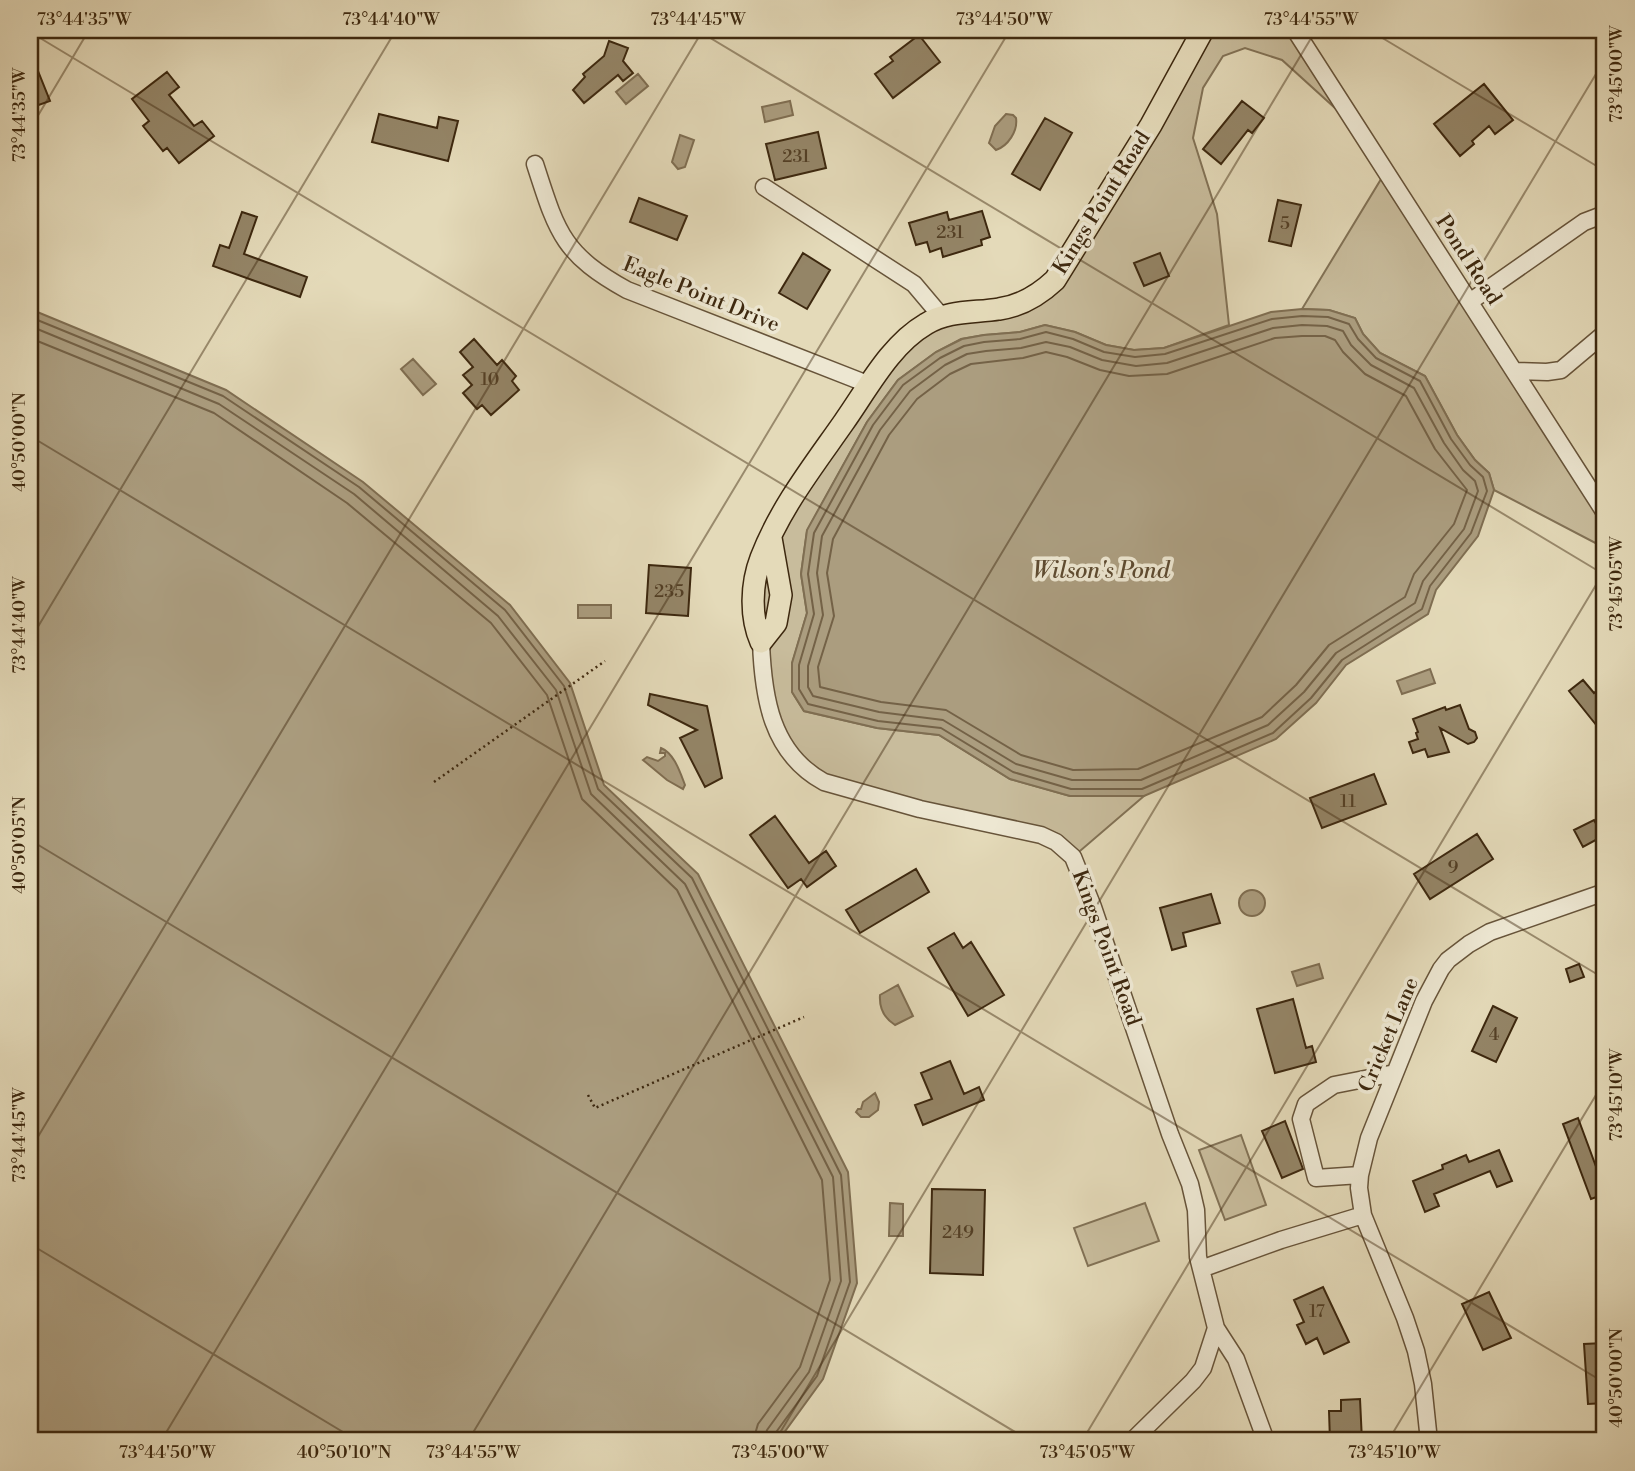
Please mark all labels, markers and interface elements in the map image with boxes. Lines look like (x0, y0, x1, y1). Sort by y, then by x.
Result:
text: 73°44'35"W (37, 8, 132, 31)
text: 73°44'40"W (342, 8, 440, 31)
text: 73°44'45"W (650, 8, 746, 31)
text: 73°44'50"W (956, 8, 1053, 31)
text: 73°44'55"W (1264, 8, 1359, 31)
text: 73°45'00"W (1605, 25, 1628, 123)
text: 73°44'35"W (8, 67, 31, 162)
street label: Kings Point Road (1048, 127, 1156, 279)
house number: 231 (782, 145, 810, 168)
street label: Pond Road (1429, 210, 1507, 310)
house number: 5 (1280, 212, 1290, 235)
house number: 231 (936, 221, 964, 244)
street label: Eagle Point Drive (619, 252, 783, 338)
house number: 10 (480, 368, 500, 391)
text: 40°50'00"N (8, 392, 31, 492)
text: 73°45'05"W (1605, 536, 1628, 632)
water label: Wilson's Pond (1032, 557, 1171, 585)
text: 73°44'40"W (8, 576, 31, 674)
house number: 235 (654, 580, 684, 603)
house number: 11 (1340, 790, 1356, 813)
text: 40°50'05"N (8, 796, 31, 894)
house number: 9 (1448, 856, 1459, 879)
street label: Kings Point Road (1066, 867, 1146, 1029)
street label: Cricket Lane (1353, 974, 1425, 1096)
house number: 4 (1489, 1023, 1500, 1046)
text: 73°45'10"W (1605, 1048, 1628, 1141)
text: 73°44'45"W (8, 1087, 31, 1183)
house number: 249 (942, 1221, 974, 1244)
house number: 17 (1309, 1300, 1325, 1323)
text: 40°50'00"N (1605, 1328, 1628, 1428)
text: 73°44'50"W (119, 1441, 216, 1464)
text: 40°50'10"N (297, 1441, 392, 1464)
text: 73°44'55"W (426, 1441, 521, 1464)
text: 73°45'00"W (731, 1441, 829, 1464)
text: 73°45'05"W (1039, 1441, 1135, 1464)
text: 73°45'10"W (1348, 1441, 1441, 1464)

